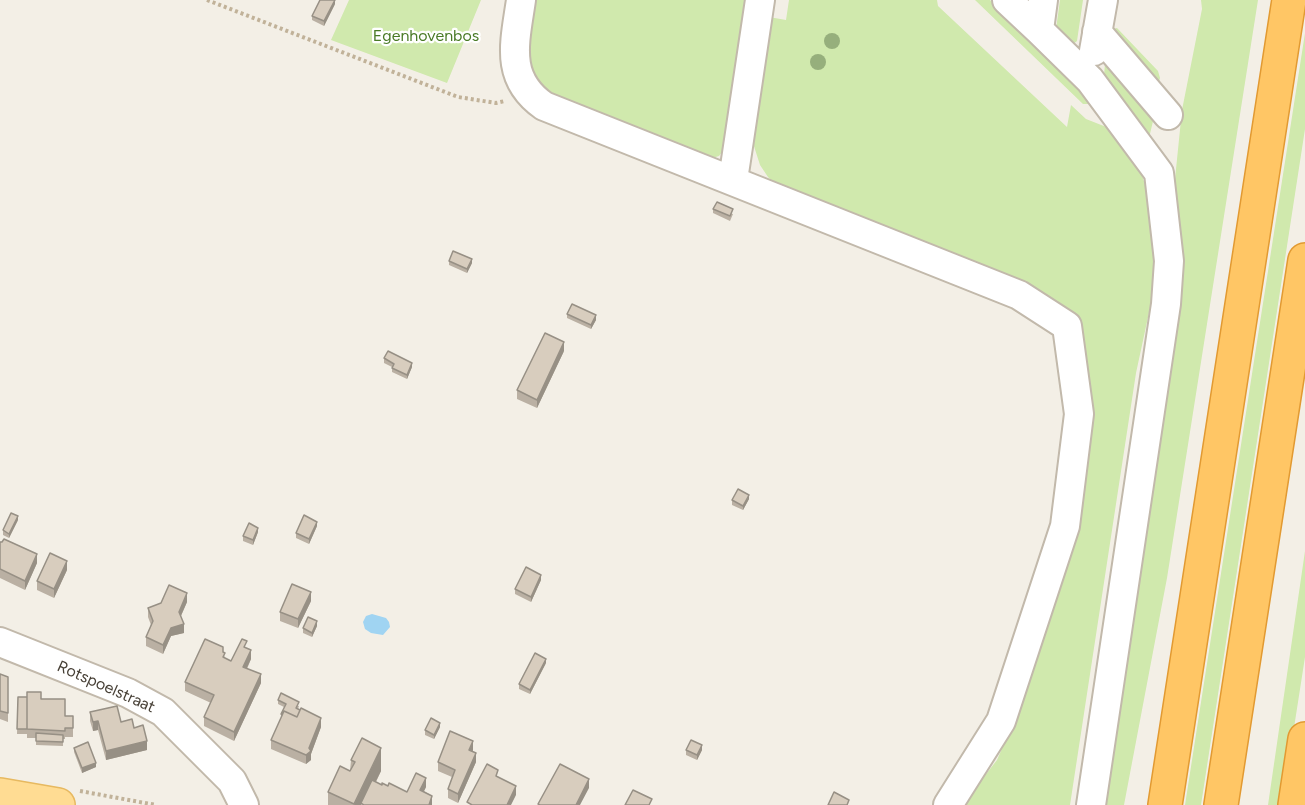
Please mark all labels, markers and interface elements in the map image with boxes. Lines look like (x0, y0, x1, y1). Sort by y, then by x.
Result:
park label: Egenhovenbos (373, 26, 479, 46)
street label: Rotspoelstraat (54, 657, 158, 717)

